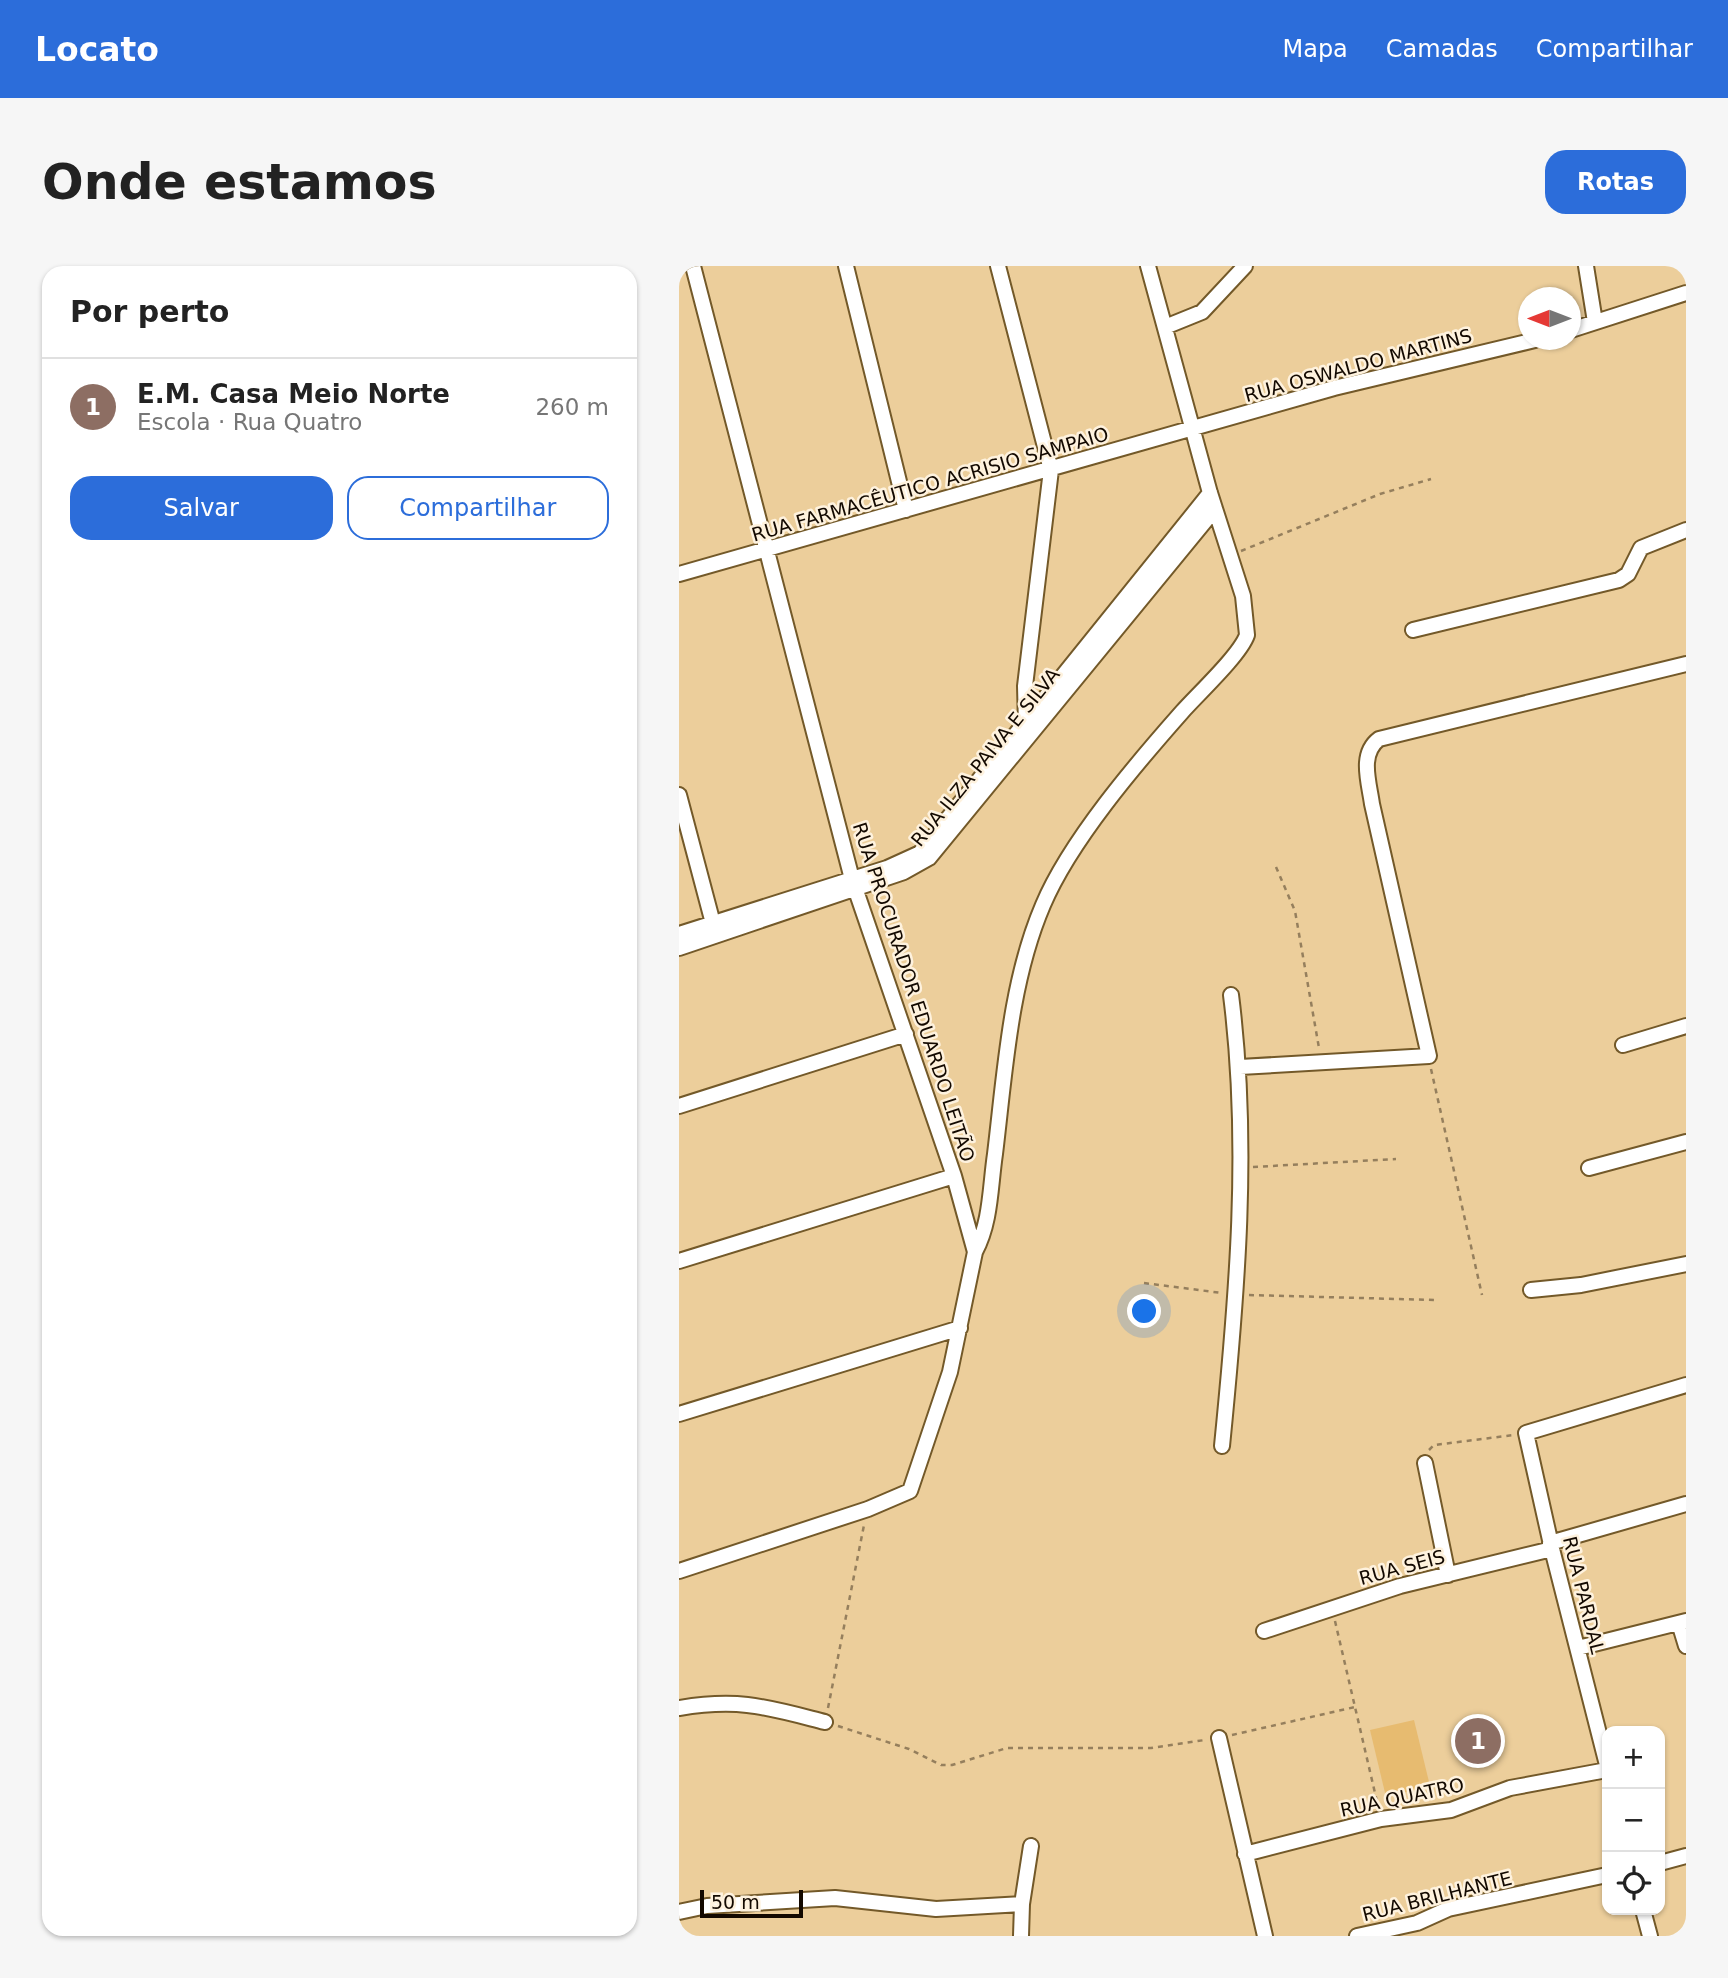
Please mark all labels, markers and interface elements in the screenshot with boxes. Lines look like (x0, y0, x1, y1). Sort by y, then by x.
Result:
text: Locato (35, 30, 159, 69)
text: Mapa (1282, 35, 1348, 63)
text: Camadas (1386, 35, 1498, 63)
text: Compartilhar (1536, 35, 1693, 63)
button: Rotas (1545, 150, 1686, 214)
text: Onde estamos (42, 154, 437, 211)
north arrow (1518, 287, 1581, 350)
text: Por perto (70, 294, 229, 329)
street label: RUA OSWALDO MARTINS (1242, 324, 1474, 406)
text: E.M. Casa Meio Norte (137, 379, 450, 409)
text: 1 (85, 394, 101, 420)
text: 260 m (535, 394, 609, 420)
text: Escola · Rua Quatro (137, 409, 362, 435)
street label: RUA FARMACÊUTICO ACRISIO SAMPAIO (749, 422, 1111, 546)
button: Salvar (70, 476, 333, 540)
button: Compartilhar (347, 476, 609, 540)
street label: RUA ILZA PAIVA E SILVA (906, 663, 1064, 851)
street label: RUA PROCURADOR EDUARDO LEITÃO (849, 820, 979, 1164)
your location (1127, 1294, 1161, 1328)
street label: RUA PARDAL (1559, 1534, 1609, 1657)
street label: RUA SEIS (1357, 1545, 1447, 1589)
pin: 1 (1455, 1715, 1501, 1767)
map controls (1602, 1726, 1665, 1915)
button: + (1602, 1726, 1665, 1789)
street label: RUA QUATRO (1338, 1773, 1466, 1821)
button: − (1602, 1789, 1665, 1852)
button: locate (1602, 1852, 1665, 1915)
street label: RUA BRILHANTE (1360, 1867, 1514, 1925)
scale bar (700, 1887, 803, 1919)
text: 50 m (711, 1891, 760, 1913)

